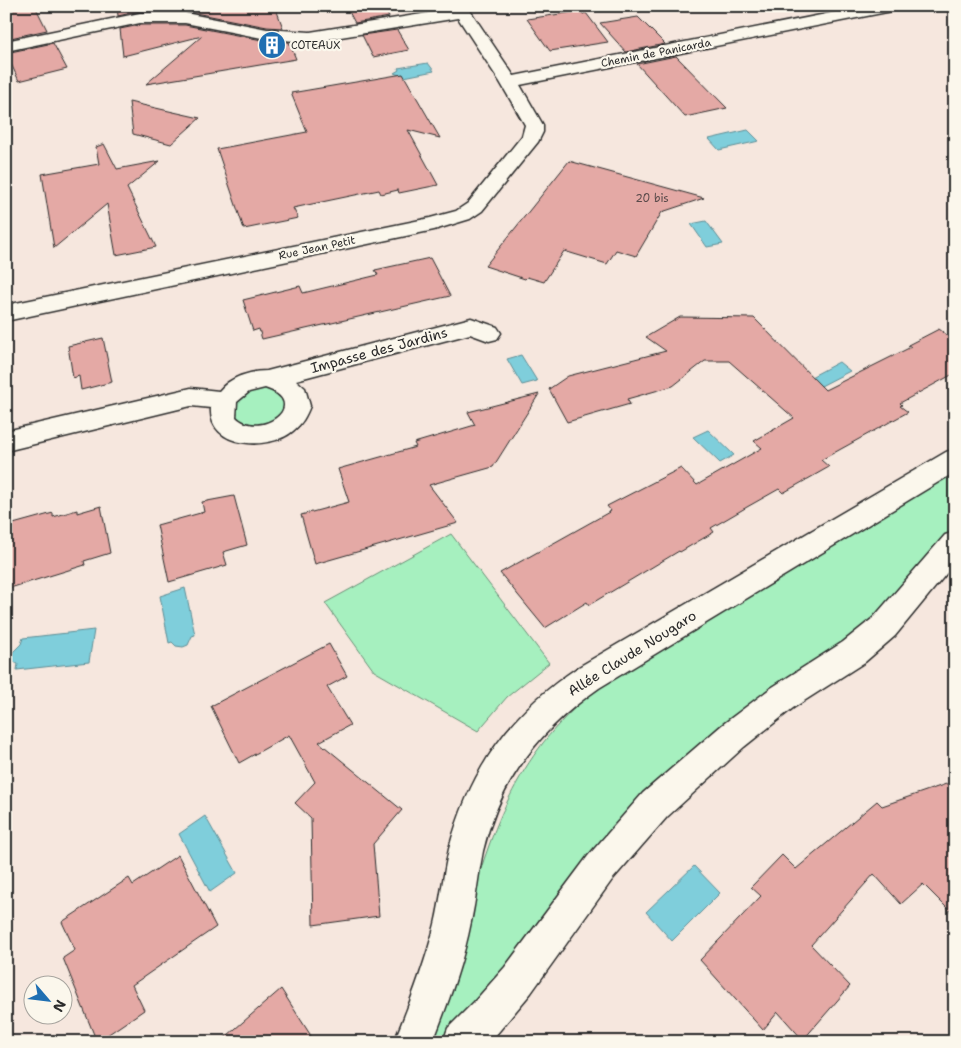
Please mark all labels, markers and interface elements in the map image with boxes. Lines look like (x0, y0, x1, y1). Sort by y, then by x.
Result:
building icon: COTEAUX (257, 30, 287, 60)
street label: Chemin de Panicarda (600, 35, 713, 71)
place label: COTEAUX (291, 38, 340, 53)
house number: 20 bis (635, 191, 669, 206)
street label: Rue Jean Petit (277, 233, 357, 263)
street label: Impasse des Jardins (309, 323, 449, 377)
street label: Allée Claude Nougaro (564, 606, 700, 700)
north arrow (22, 976, 72, 1026)
text: N (49, 997, 70, 1015)

